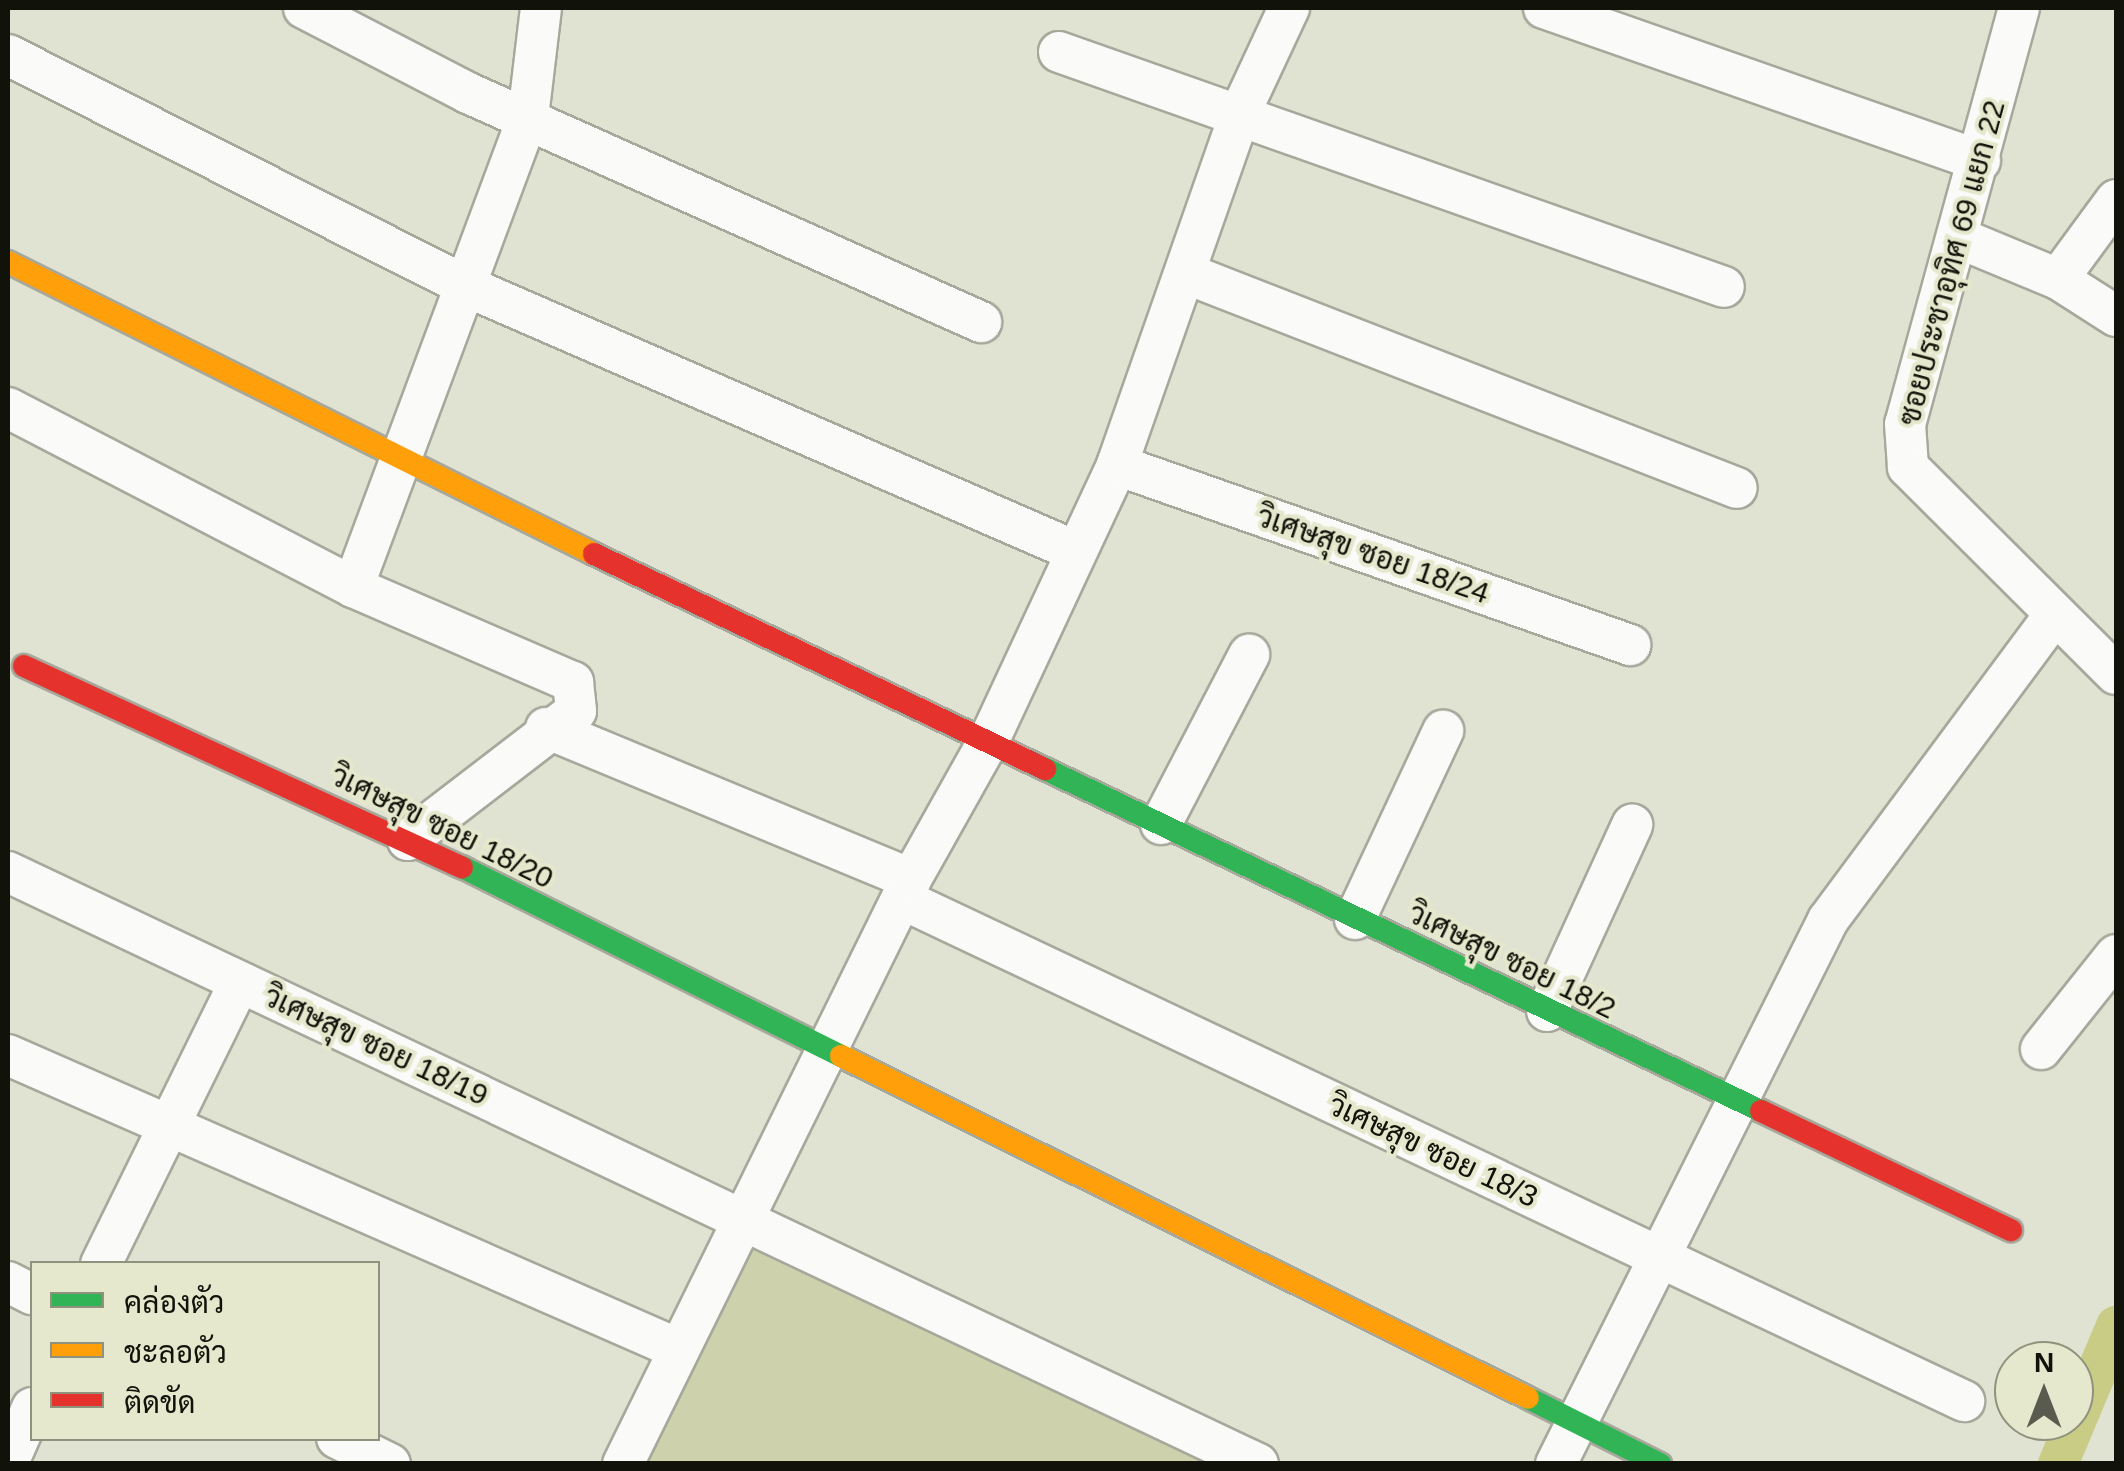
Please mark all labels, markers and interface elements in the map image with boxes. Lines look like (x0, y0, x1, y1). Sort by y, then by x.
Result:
street label: ซอยประชาอุทิศ 69 แยก 22 (1891, 96, 2013, 430)
street label: วิเศษสุข ซอย 18/24 (1252, 498, 1494, 612)
street label: วิเศษสุข ซอย 18/20 (325, 758, 559, 896)
street label: วิเศษสุข ซอย 18/2 (1402, 895, 1622, 1027)
street label: วิเศษสุข ซอย 18/19 (258, 978, 494, 1114)
street label: วิเศษสุข ซอย 18/3 (1323, 1087, 1543, 1215)
legend (30, 1261, 380, 1441)
text: คล่องตัว (124, 1286, 224, 1319)
text: ชะลอตัว (124, 1336, 227, 1369)
north arrow (1994, 1341, 2094, 1441)
text: N (2034, 1347, 2054, 1378)
text: ติดขัด (124, 1386, 196, 1419)

